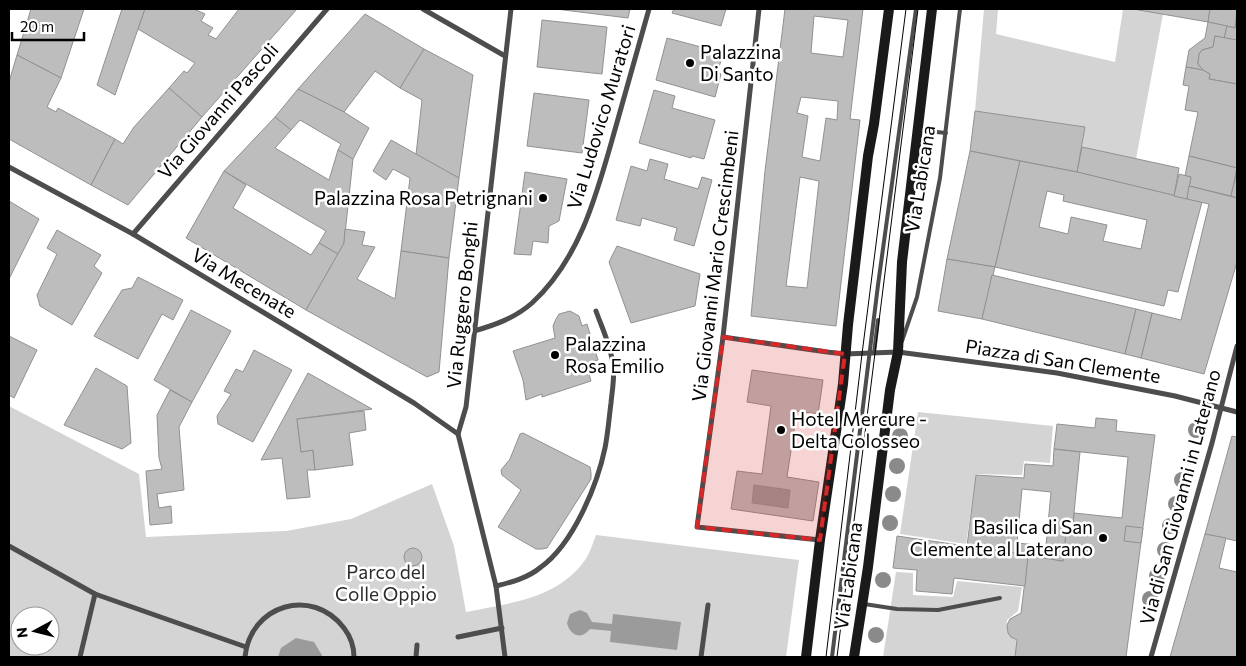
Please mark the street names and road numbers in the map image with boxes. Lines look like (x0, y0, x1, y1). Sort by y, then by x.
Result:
street label: Via Ludovico Muratori (562, 22, 640, 212)
street label: Via Giovanni Pascoli (152, 38, 283, 183)
street label: Via Labicana (900, 123, 939, 234)
street label: Via Giovanni Mario Crescimbeni (686, 129, 743, 403)
street label: Via Ruggero Bonghi (441, 220, 482, 390)
street label: Via Mecenate (188, 242, 301, 323)
street label: Piazza di San Clemente (964, 334, 1162, 387)
street label: Via di San Giovanni in Laterano (1134, 367, 1225, 627)
street label: Via Labicana (829, 521, 866, 631)

